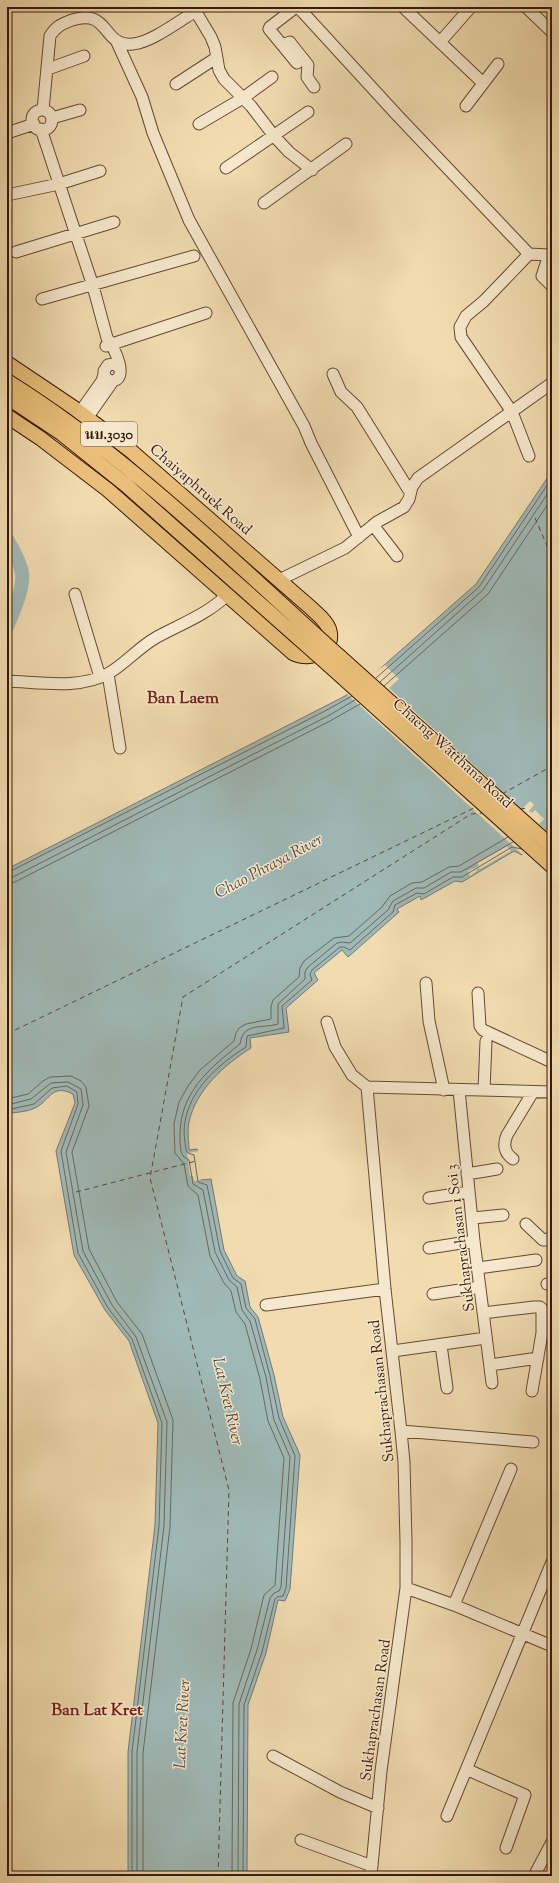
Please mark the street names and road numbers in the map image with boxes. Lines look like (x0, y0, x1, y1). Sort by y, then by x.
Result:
road number: นบ.3030 (81, 422, 137, 446)
street label: Chaiyaphruek Road (144, 440, 256, 541)
street label: Chaeng Watthana Road (387, 694, 517, 814)
street label: Sukhaprachasan 1 Soi 3 (442, 1163, 481, 1313)
street label: Sukhaprachasan Road (365, 1318, 400, 1463)
street label: Sukhaprachasan Road (356, 1637, 397, 1782)

